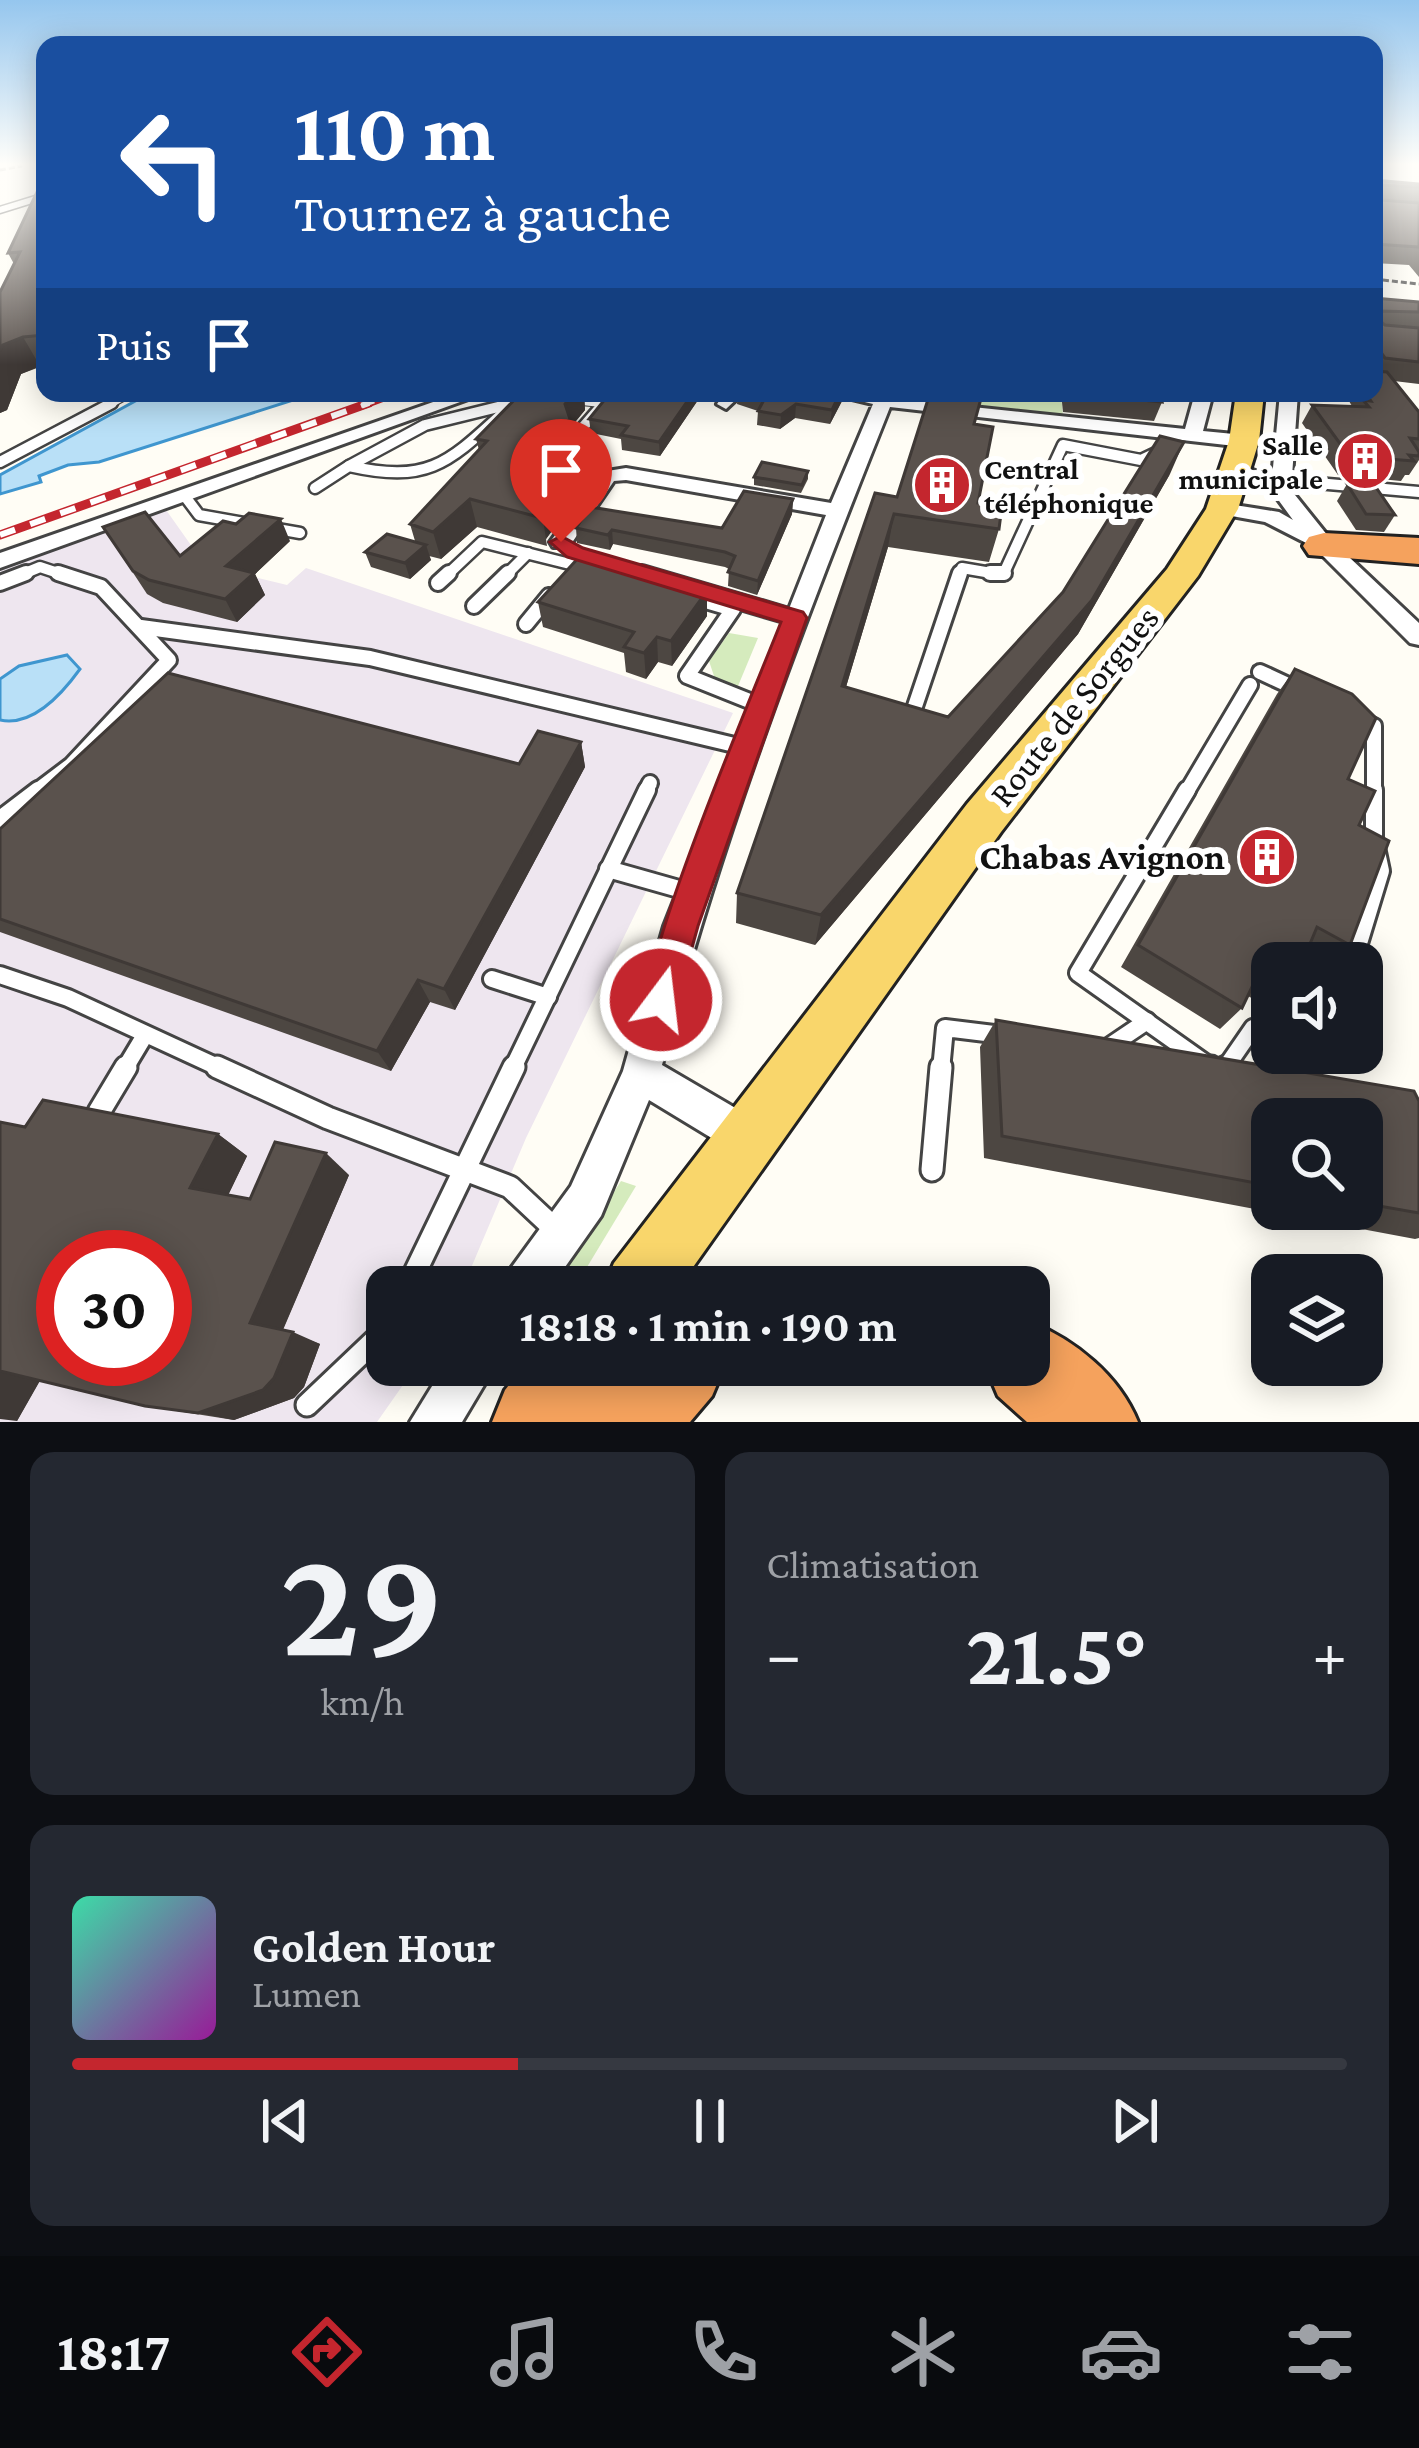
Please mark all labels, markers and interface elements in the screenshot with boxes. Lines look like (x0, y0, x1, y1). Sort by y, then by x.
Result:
icon: left (96, 84, 252, 240)
text: 110 m (294, 85, 495, 178)
text: Tournez à gauche (294, 183, 671, 243)
icon: arrive (196, 312, 262, 378)
text: Puis (96, 320, 172, 370)
pin (510, 419, 612, 542)
place label: Salle municipale (1179, 428, 1323, 495)
building icon: Salle municipale (1334, 430, 1396, 492)
icon: arrive (528, 437, 594, 503)
place label: Central téléphonique (984, 452, 1153, 519)
building icon: Central téléphonique (911, 454, 973, 516)
street label: Route de Sorgues (981, 598, 1167, 814)
building icon: Chabas Avignon (1236, 826, 1298, 888)
place label: Chabas Avignon (979, 837, 1225, 877)
position arrow (598, 937, 724, 1063)
map controls (1251, 942, 1383, 1386)
button: sound (1251, 942, 1383, 1074)
button: search (1251, 1098, 1383, 1230)
speed limit sign: 30 (36, 1230, 192, 1386)
button: layers (1251, 1254, 1383, 1386)
text: 18:18 · 1 min · 190 m (519, 1301, 897, 1351)
text: 29 (280, 1515, 444, 1689)
text: Climatisation (767, 1543, 979, 1586)
text: 21.5° (966, 1603, 1148, 1703)
text: − (767, 1617, 801, 1690)
text: + (1312, 1617, 1347, 1690)
text: km/h (320, 1680, 404, 1723)
text: Golden Hour (252, 1922, 495, 1972)
text: Lumen (252, 1972, 361, 2015)
icon: previous (252, 2088, 318, 2154)
icon: pause (677, 2088, 743, 2154)
icon: next (1102, 2088, 1168, 2154)
icon: directions (285, 2310, 369, 2394)
icon: music (483, 2310, 567, 2394)
icon: phone (682, 2310, 766, 2394)
icon: climate (881, 2310, 965, 2394)
icon: car (1079, 2310, 1163, 2394)
icon: filters (1278, 2310, 1362, 2394)
text: 18:17 (57, 2322, 170, 2382)

